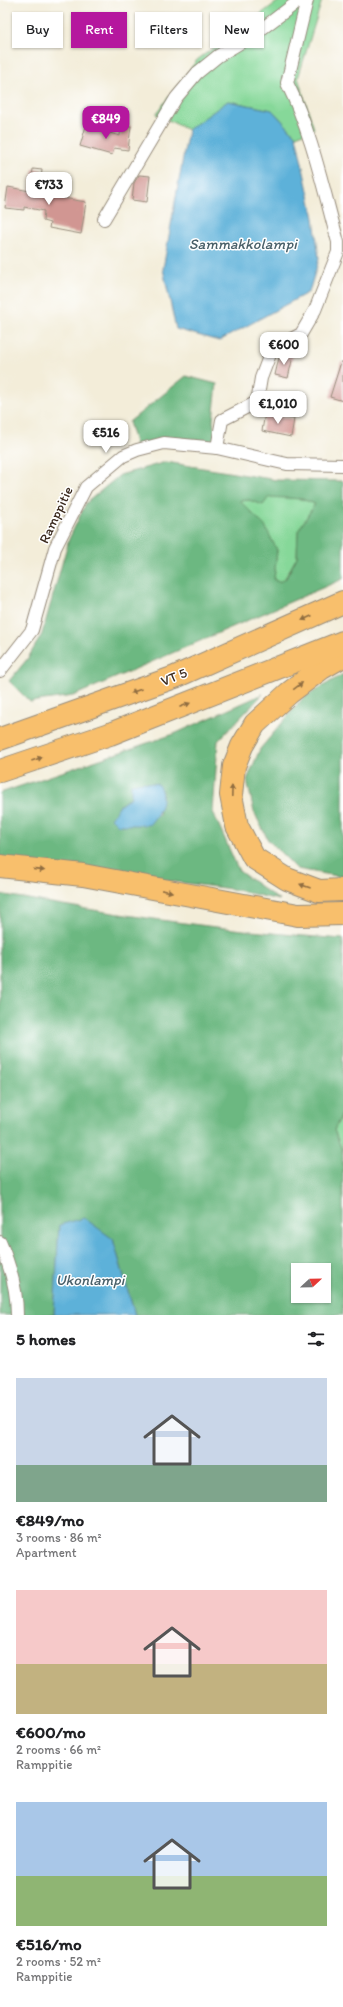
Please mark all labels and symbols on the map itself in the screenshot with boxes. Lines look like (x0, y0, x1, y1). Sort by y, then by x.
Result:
pin: €849 (82, 106, 130, 140)
pin: €733 (25, 172, 73, 206)
water label: Sammakkolampi (189, 235, 299, 253)
pin: €600 (260, 332, 308, 366)
pin: €1,010 (245, 391, 311, 425)
pin: €516 (82, 420, 130, 454)
street label: Ramppitie (35, 484, 77, 546)
one-way arrow (302, 615, 313, 621)
street label: VT 5 (158, 664, 190, 690)
one-way arrow (293, 681, 304, 690)
one-way arrow (130, 689, 142, 695)
one-way arrow (180, 701, 192, 707)
one-way arrow (31, 756, 43, 762)
one-way arrow (228, 785, 235, 797)
one-way arrow (33, 867, 45, 873)
one-way arrow (298, 882, 310, 888)
one-way arrow (161, 888, 173, 894)
north arrow (291, 1263, 331, 1303)
water label: Ukonlampi (56, 1271, 127, 1289)

